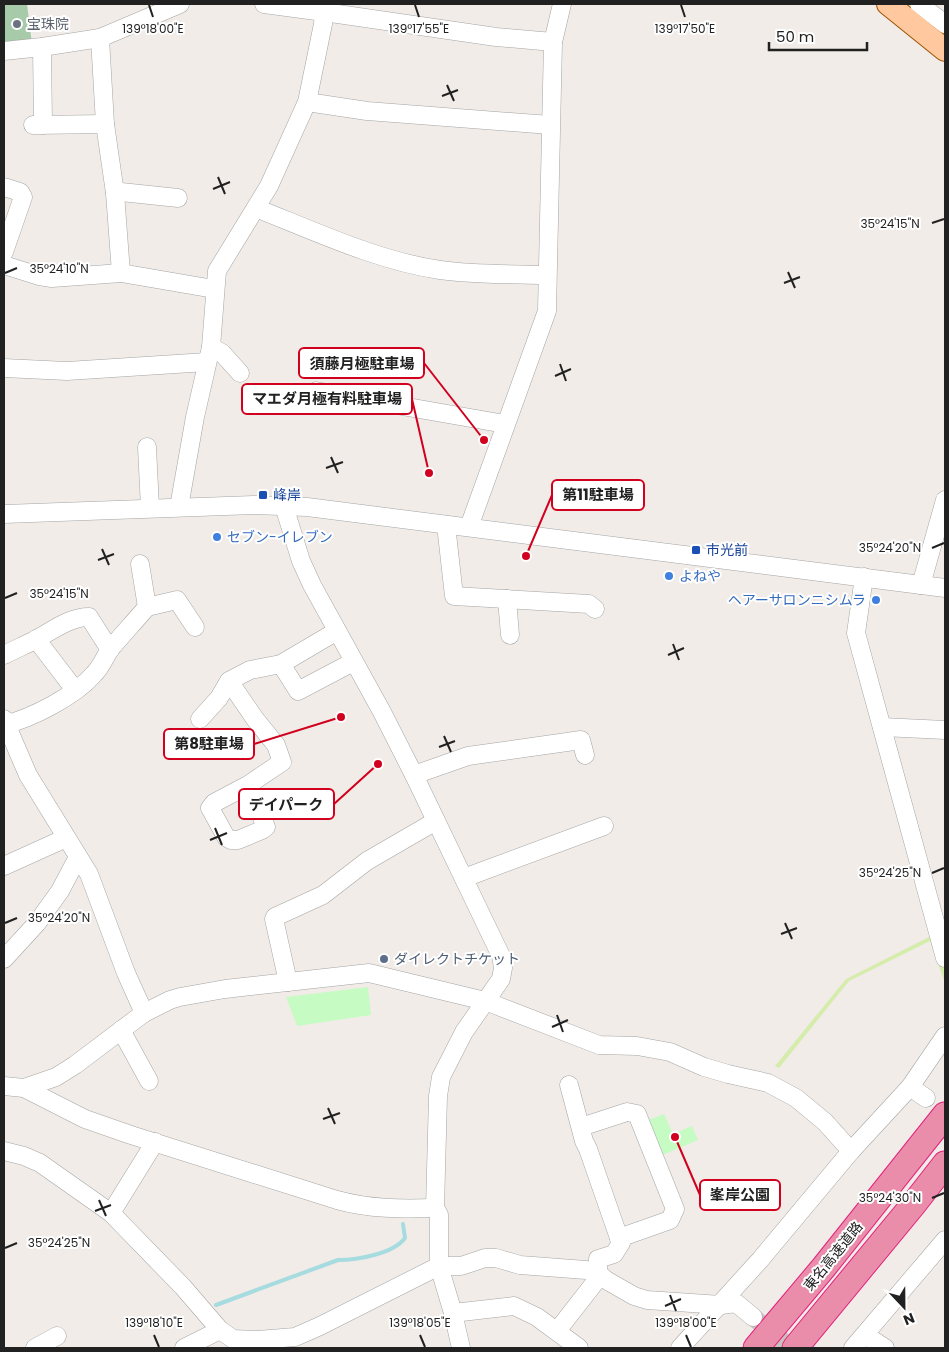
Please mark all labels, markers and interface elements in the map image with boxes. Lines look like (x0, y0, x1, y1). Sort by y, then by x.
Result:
place label: 宝珠院 (27, 14, 69, 34)
marker: 宝珠院 (11, 18, 23, 30)
text: 139°18'00"E (122, 20, 184, 37)
text: 139°17'55"E (389, 20, 449, 37)
text: 139°17'50"E (655, 20, 715, 37)
scale bar (769, 20, 866, 52)
text: 50 m (776, 26, 814, 47)
text: 35°24'15"N (860, 215, 920, 232)
text: 35°24'10"N (29, 260, 89, 277)
callout: 須藤月極駐車場 (299, 348, 424, 378)
text: 須藤月極駐車場 (309, 353, 415, 374)
callout: マエダ月極有料駐車場 (242, 384, 412, 414)
text: マエダ月極有料駐車場 (252, 388, 402, 409)
callout: 第11駐車場 (552, 480, 644, 510)
text: 第11駐車場 (562, 484, 634, 505)
place label: 峰岸 (273, 485, 301, 505)
marker: 峰岸 (257, 489, 269, 501)
place label: セブン-イレブン (227, 527, 333, 547)
marker: セブン-イレブン (211, 531, 223, 543)
text: 35°24'20"N (859, 539, 921, 556)
place label: 市光前 (706, 540, 748, 560)
marker: 市光前 (690, 544, 702, 556)
place label: よねや (679, 566, 721, 586)
marker: よねや (663, 570, 675, 582)
text: 35°24'15"N (29, 585, 89, 602)
place label: ヘアーサロンニシムラ (728, 590, 866, 610)
marker: ヘアーサロンニシムラ (870, 594, 882, 606)
callout: 第8駐車場 (164, 729, 254, 759)
text: 第8駐車場 (174, 733, 244, 754)
callout: デイパーク (239, 789, 334, 819)
text: デイパーク (249, 794, 323, 815)
text: 35°24'25"N (859, 864, 921, 881)
text: 35°24'20"N (28, 909, 90, 926)
place label: ダイレクトチケット (394, 949, 520, 969)
marker: ダイレクトチケット (378, 953, 390, 965)
callout: 峯岸公園 (700, 1180, 780, 1210)
text: 峯岸公園 (710, 1184, 770, 1205)
text: 35°24'30"N (859, 1189, 921, 1206)
street label: 東名高速道路 (799, 1217, 867, 1295)
text: 35°24'25"N (28, 1234, 90, 1251)
north arrow (879, 1282, 929, 1332)
text: N (900, 1308, 917, 1330)
text: 139°18'10"E (125, 1314, 183, 1331)
text: 139°18'05"E (389, 1314, 451, 1331)
text: 139°18'00"E (655, 1314, 717, 1331)

